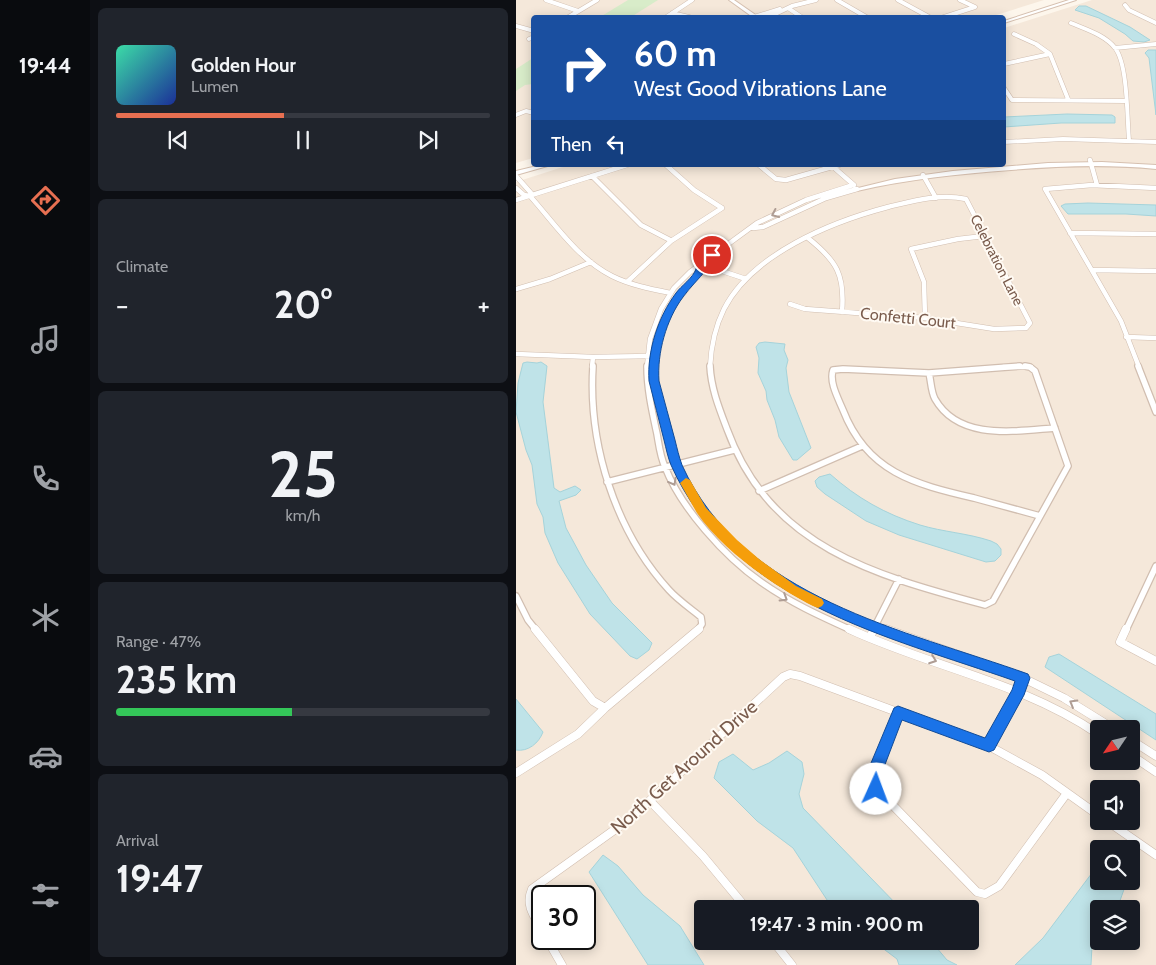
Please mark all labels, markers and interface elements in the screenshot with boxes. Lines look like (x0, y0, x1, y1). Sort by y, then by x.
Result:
text: 60 m (634, 32, 717, 75)
icon: right (551, 35, 616, 100)
text: 19:44 (19, 52, 71, 79)
text: Golden Hour (191, 54, 296, 77)
text: West Good Vibrations Lane (634, 75, 887, 102)
text: Lumen (191, 77, 238, 96)
icon: previous (164, 126, 192, 154)
icon: pause (289, 126, 317, 154)
icon: next (414, 126, 442, 154)
icon: left (602, 130, 630, 158)
text: Then (551, 133, 592, 156)
icon: directions (28, 183, 63, 218)
one-way arrow (771, 208, 780, 218)
street label: Celebration Lane (966, 211, 1028, 309)
pin (691, 234, 733, 276)
icon: arrive (698, 241, 726, 269)
text: Climate (116, 257, 168, 276)
text: 20° (274, 281, 332, 328)
text: − (116, 288, 128, 322)
text: + (478, 288, 490, 322)
street label: Confetti Court (859, 304, 957, 333)
icon: music (28, 322, 63, 357)
text: 25 (268, 434, 338, 513)
icon: phone (28, 461, 63, 496)
one-way arrow (667, 477, 677, 486)
text: km/h (285, 506, 321, 525)
one-way arrow (778, 592, 787, 601)
icon: climate (28, 600, 63, 635)
text: Range · 47% (116, 632, 201, 651)
one-way arrow (929, 654, 937, 664)
text: 235 km (116, 656, 237, 703)
street label: North Get Around Drive (606, 695, 762, 839)
one-way arrow (1069, 699, 1078, 709)
north arrow (1090, 720, 1140, 770)
map controls (1090, 720, 1140, 950)
icon: car (28, 739, 63, 774)
position arrow (849, 762, 901, 814)
button: sound (1090, 780, 1140, 830)
text: Arrival (116, 831, 159, 850)
button: search (1090, 840, 1140, 890)
text: 19:47 (116, 855, 203, 902)
icon: filters (28, 878, 63, 913)
speed limit sign: 30 (531, 885, 596, 950)
button: layers (1090, 900, 1140, 950)
text: 19:47 · 3 min · 900 m (750, 913, 923, 936)

